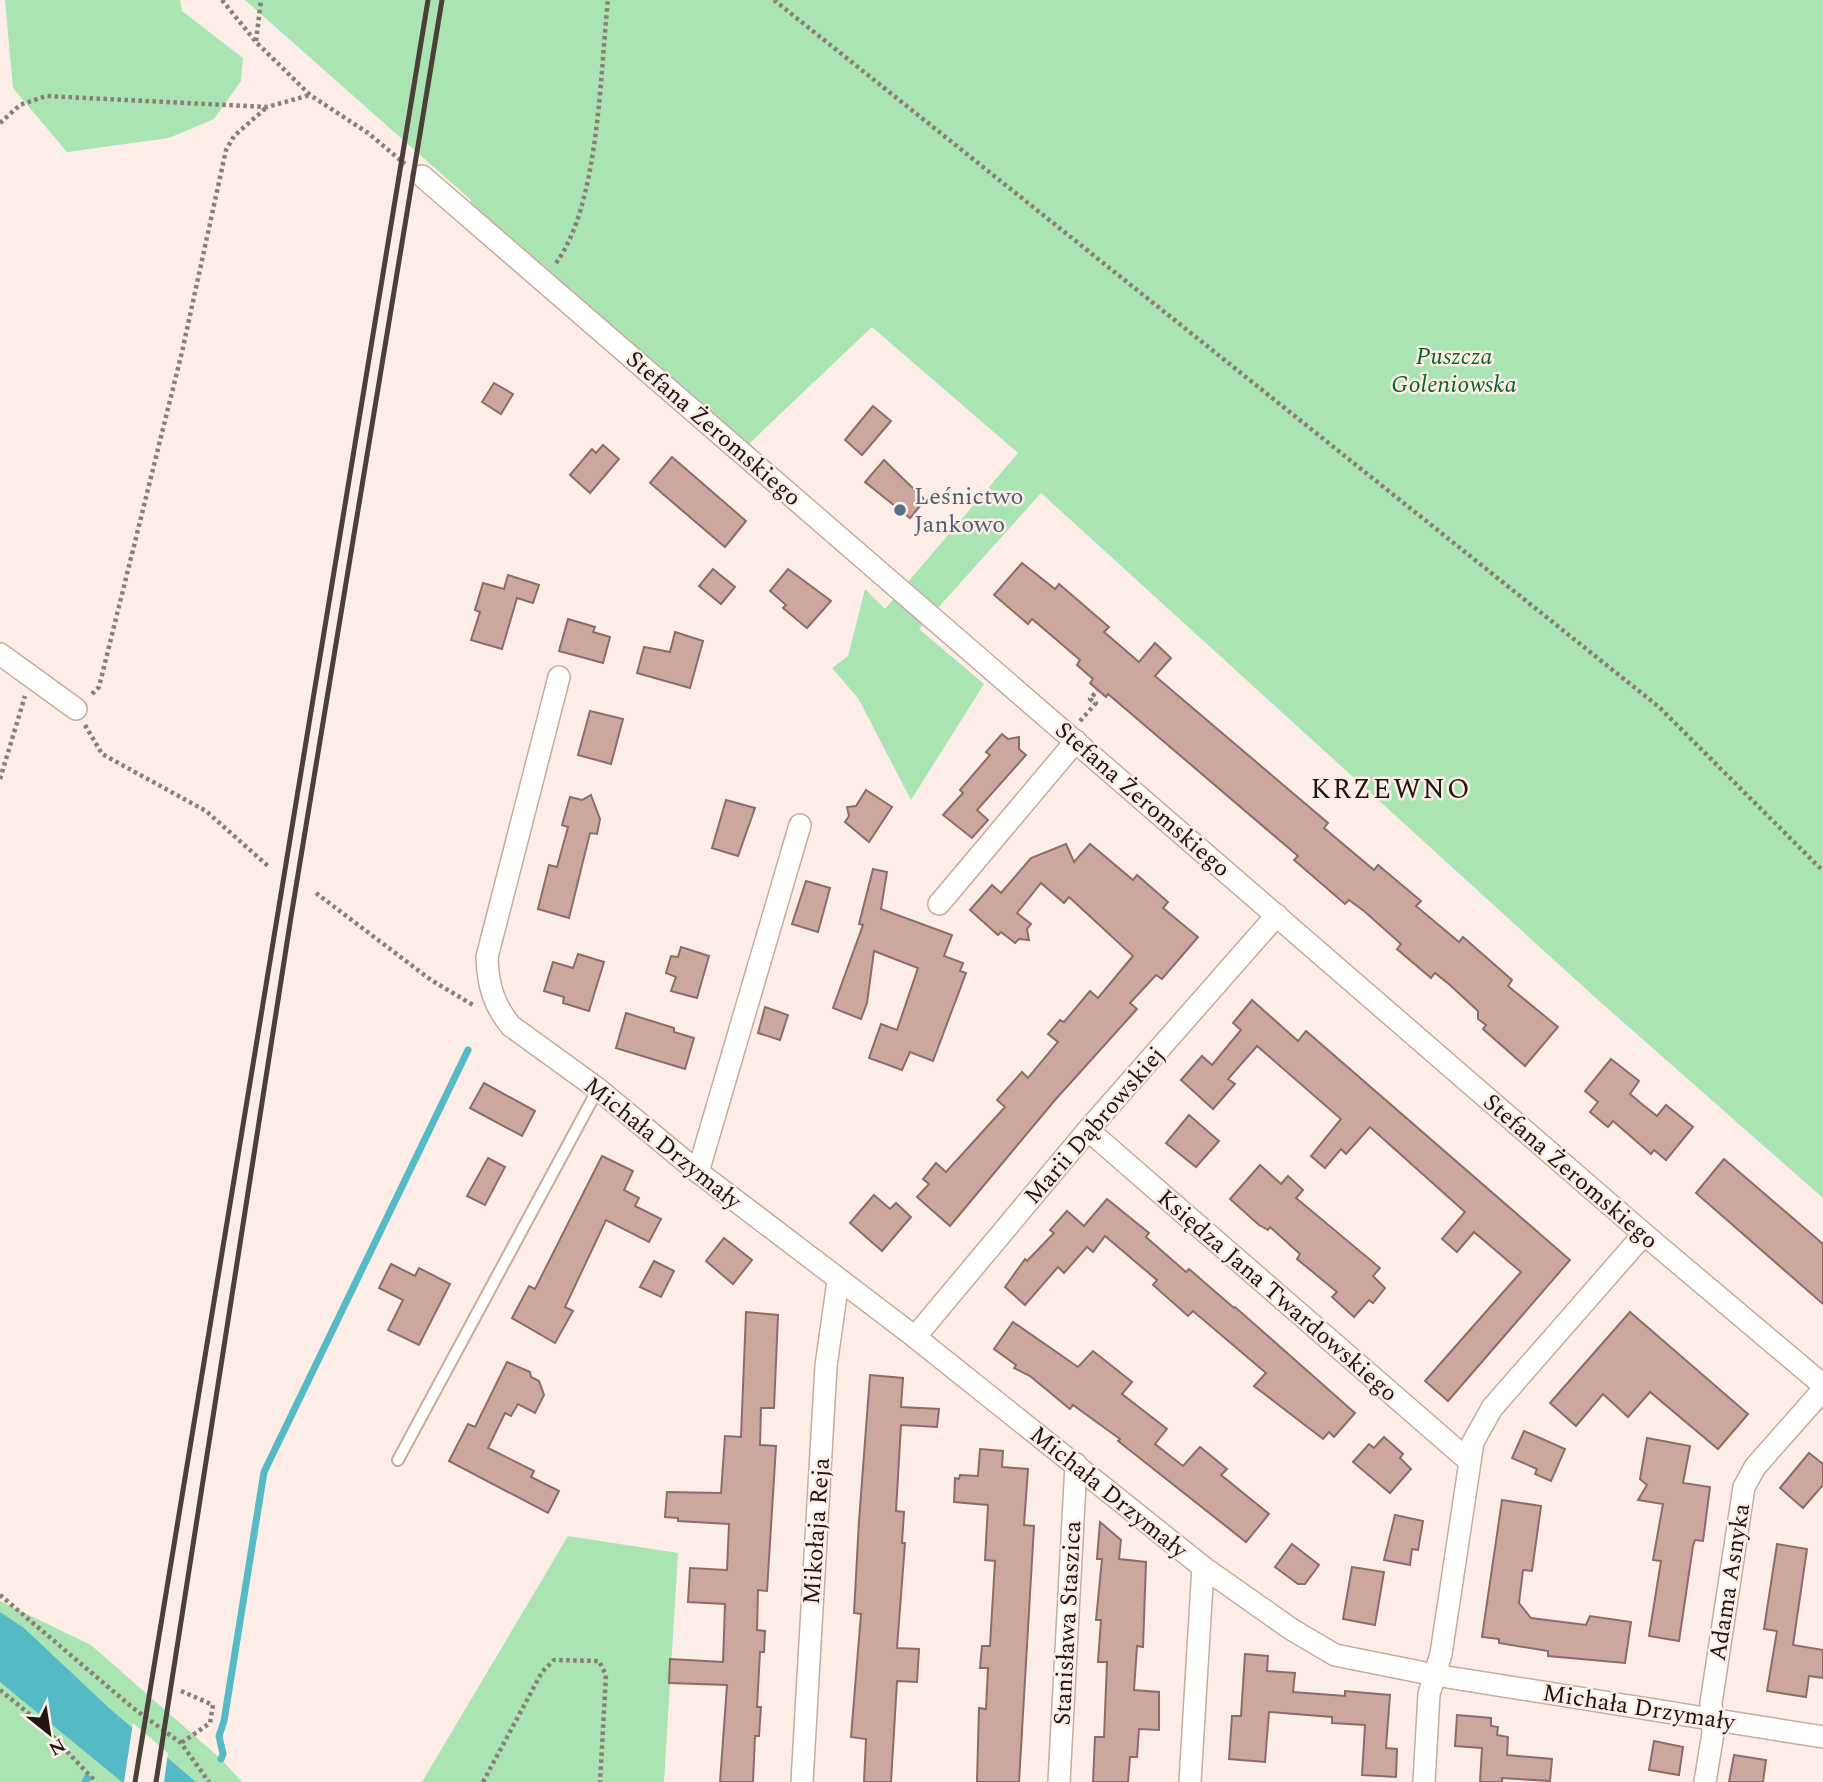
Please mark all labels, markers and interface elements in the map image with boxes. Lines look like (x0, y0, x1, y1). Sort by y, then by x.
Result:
park label: Puszcza Goleniowska (1391, 339, 1517, 403)
street label: Stefana Żeromskiego (618, 342, 809, 515)
place label: Leśnictwo Jankowo (914, 479, 1024, 543)
marker: Leśnictwo Jankowo (892, 502, 908, 518)
street label: Stefana Żeromskiego (1047, 713, 1238, 886)
district label: KRZEWNO (1310, 768, 1472, 811)
street label: Marii Dąbrowskiej (1016, 1039, 1174, 1213)
street label: Michała Drzymały (576, 1069, 750, 1220)
street label: Stefana Żeromskiego (1475, 1085, 1666, 1258)
street label: Księdza Jana Twardowskiego (1149, 1181, 1406, 1411)
street label: Michała Drzymały (1022, 1418, 1196, 1569)
street label: Mikołaja Reja (794, 1456, 840, 1606)
street label: Adama Asnyka (1700, 1501, 1760, 1664)
street label: Stanisława Staszica (1045, 1519, 1091, 1726)
street label: Michała Drzymały (1540, 1675, 1739, 1741)
north arrow (14, 1698, 84, 1768)
text: N (43, 1730, 71, 1763)

